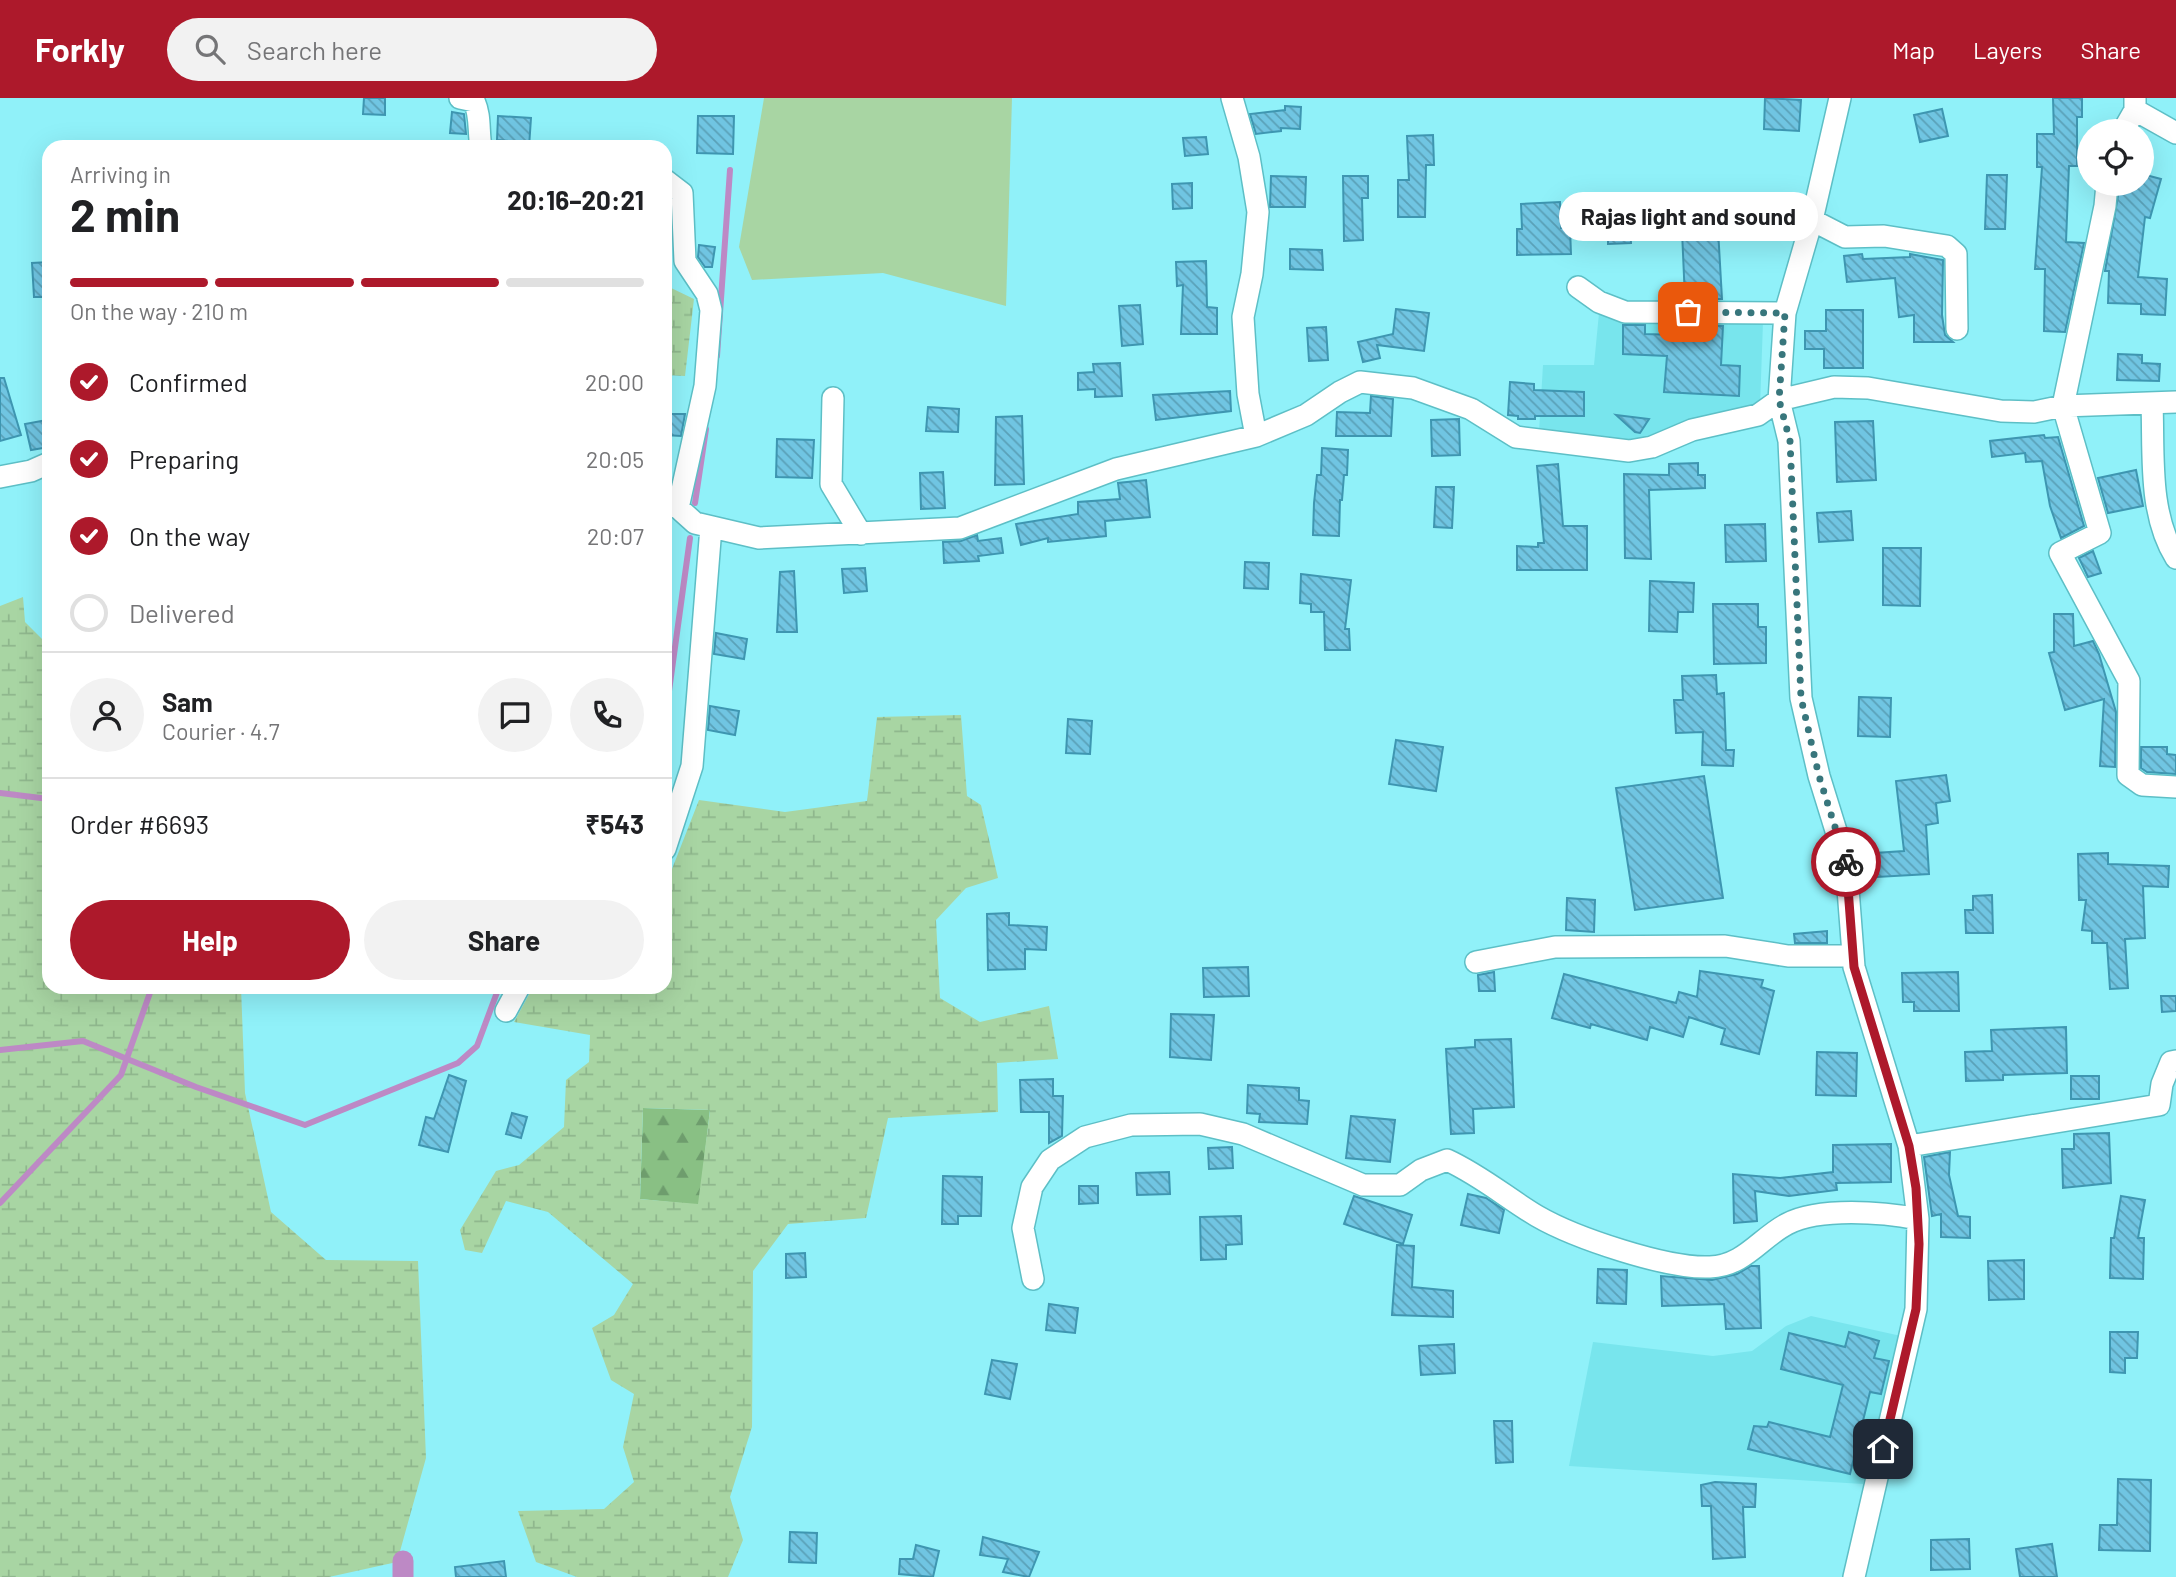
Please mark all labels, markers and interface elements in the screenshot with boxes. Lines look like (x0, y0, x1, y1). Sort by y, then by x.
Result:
search box (167, 18, 657, 81)
text: Forkly (35, 29, 125, 69)
icon: search (191, 30, 229, 68)
text: Search here (247, 34, 382, 65)
text: Map (1892, 35, 1935, 64)
text: Layers (1973, 35, 2042, 64)
text: Share (2080, 35, 2141, 64)
map controls (2077, 119, 2154, 196)
button: locate (2077, 119, 2154, 196)
text: Arriving in (70, 160, 171, 188)
text: 20:16–20:21 (507, 184, 644, 215)
text: 2 min (70, 186, 180, 241)
callout: Rajas light and sound (1558, 193, 1817, 242)
text: Rajas light and sound (1581, 202, 1796, 230)
pin (1658, 282, 1718, 342)
icon: bag (1669, 293, 1707, 331)
text: On the way · 210 m (70, 297, 248, 325)
icon: check (70, 363, 108, 401)
text: Confirmed (129, 366, 248, 397)
text: 20:00 (585, 368, 644, 396)
icon: check (70, 440, 108, 478)
text: Preparing (129, 443, 239, 474)
text: 20:05 (586, 445, 644, 473)
icon: check (70, 517, 108, 555)
text: On the way (129, 520, 250, 551)
text: 20:07 (587, 522, 644, 550)
text: Delivered (129, 597, 235, 628)
button: person (70, 678, 144, 752)
button: chat (478, 678, 552, 752)
button: phone (570, 678, 644, 752)
text: Sam (162, 686, 213, 717)
text: Courier · 4.7 (162, 717, 280, 745)
text: Order #6693 (70, 808, 209, 839)
text: ₹543 (585, 808, 644, 839)
courier (1811, 827, 1881, 897)
icon: bike (1827, 843, 1865, 881)
button: Help (70, 900, 350, 980)
button: Share (364, 900, 644, 980)
pin (1853, 1419, 1913, 1479)
icon: home (1864, 1430, 1902, 1468)

